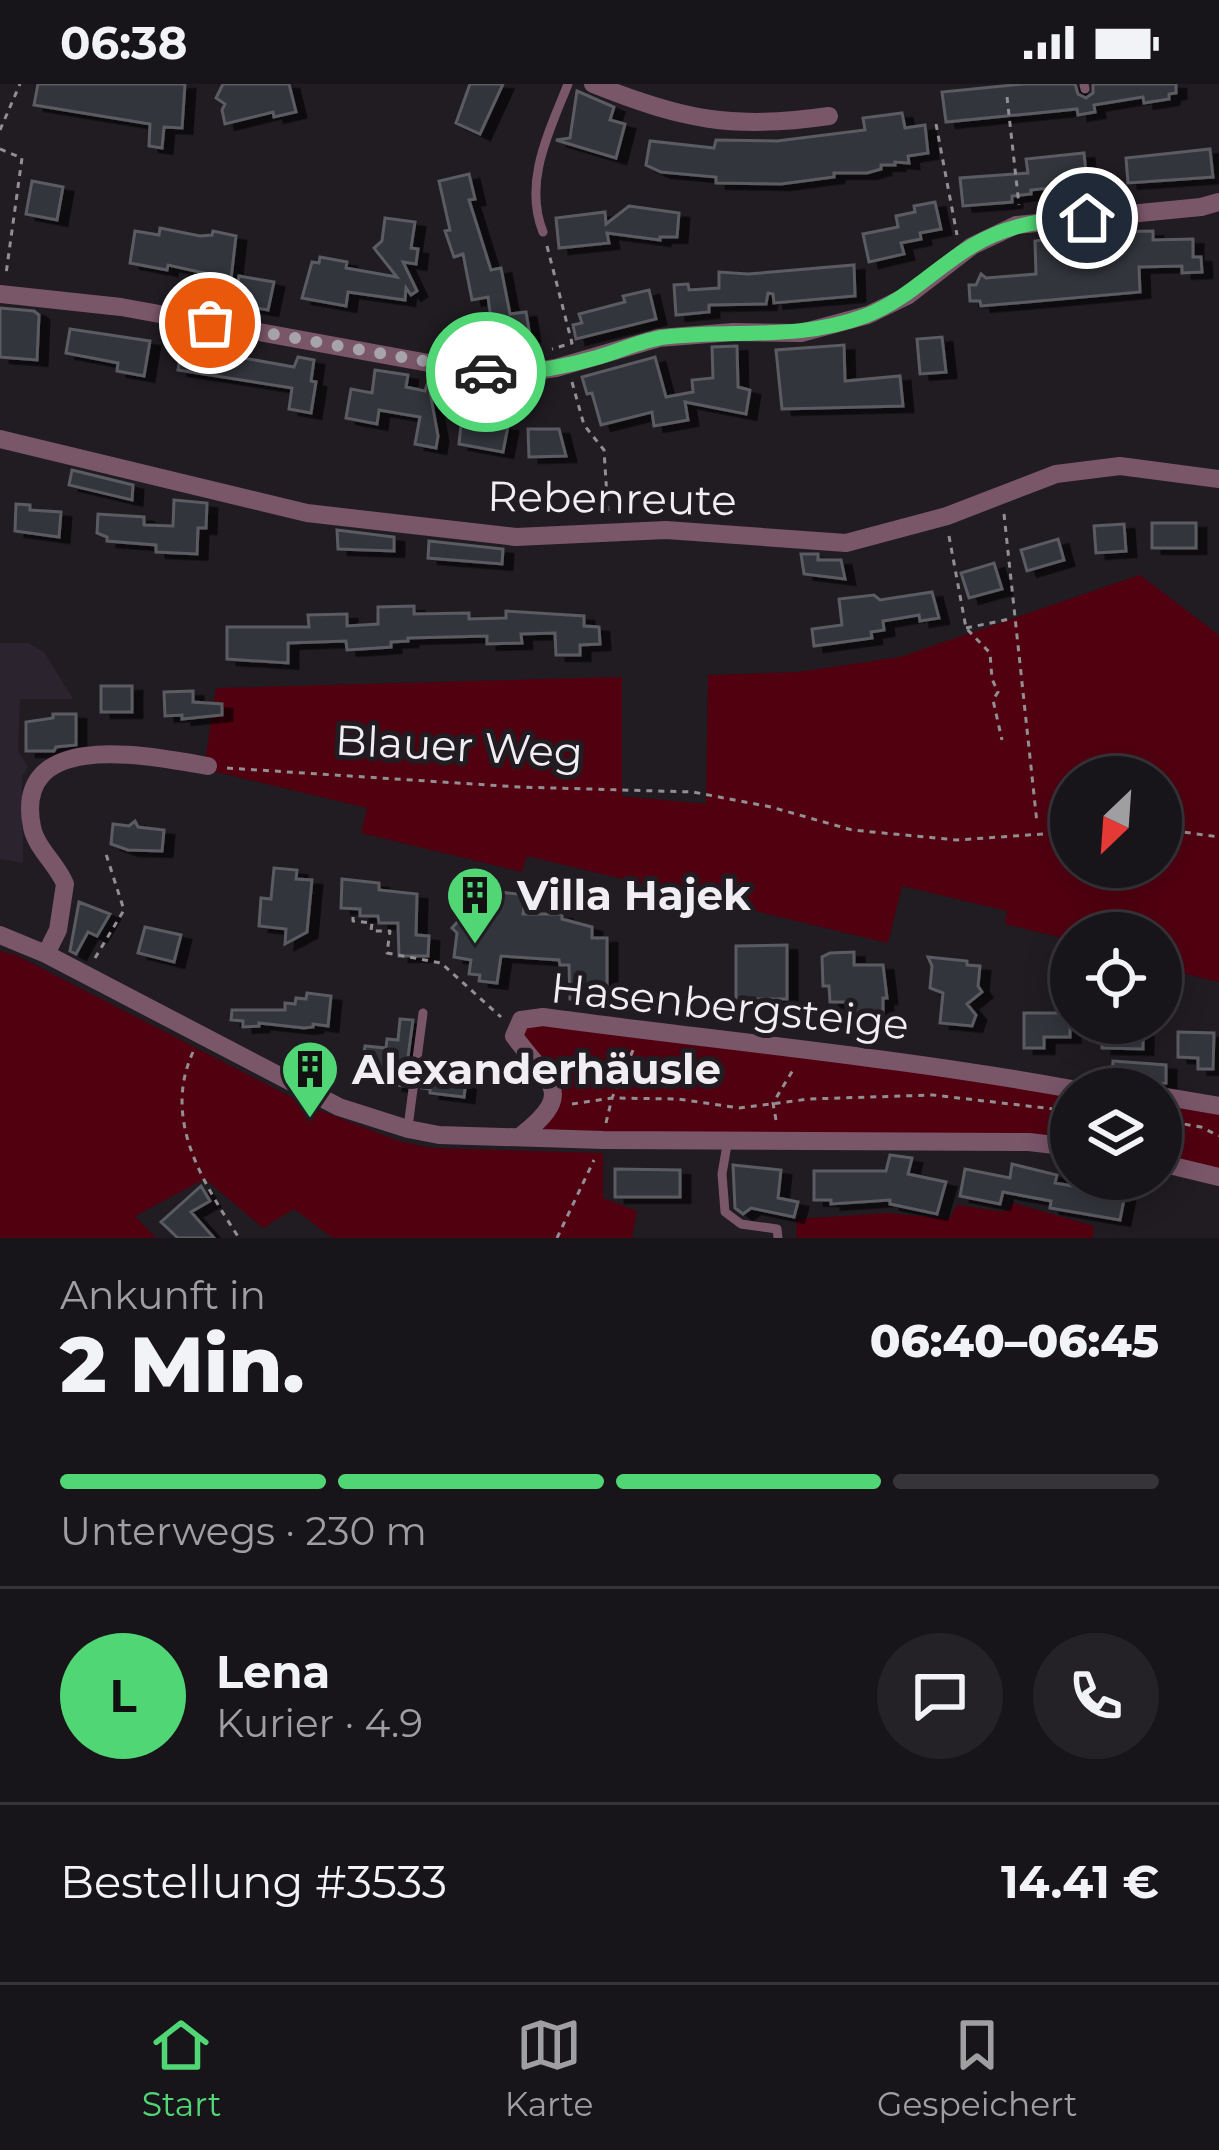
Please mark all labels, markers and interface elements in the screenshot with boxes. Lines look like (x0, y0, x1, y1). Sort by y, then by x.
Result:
text: 06:38 (60, 15, 187, 70)
pin (1036, 167, 1138, 269)
icon: home (1054, 185, 1120, 251)
pin (159, 272, 261, 374)
icon: bag (177, 290, 243, 356)
courier (426, 312, 546, 432)
icon: car (453, 339, 519, 405)
street label: Rebenreute (487, 470, 737, 526)
street label: Blauer Weg (334, 714, 584, 778)
north arrow (1050, 756, 1182, 888)
map controls (1050, 756, 1182, 1200)
building icon: Villa Hajek (444, 864, 506, 946)
place label: Villa Hajek (516, 869, 751, 921)
button: locate (1050, 912, 1182, 1044)
street label: Hasenbergsteige (548, 961, 912, 1051)
building icon: Alexanderhäusle (279, 1038, 341, 1120)
place label: Alexanderhäusle (351, 1043, 721, 1095)
button: layers (1050, 1068, 1182, 1200)
text: Ankunft in (60, 1271, 266, 1319)
text: 06:40–06:45 (870, 1313, 1159, 1368)
text: 2 Min. (60, 1316, 305, 1412)
text: Unterwegs · 230 m (60, 1507, 427, 1555)
button: chat (877, 1633, 1003, 1759)
button: phone (1033, 1633, 1159, 1759)
text: Lena (216, 1644, 330, 1699)
text: L (109, 1668, 137, 1723)
text: Kurier · 4.9 (216, 1699, 423, 1747)
text: Bestellung #3533 (60, 1854, 447, 1909)
text: 14.41 € (1001, 1854, 1159, 1909)
tab: Start (142, 2012, 221, 2124)
tab: Karte (505, 2012, 594, 2124)
tab: Gespeichert (877, 2012, 1077, 2124)

